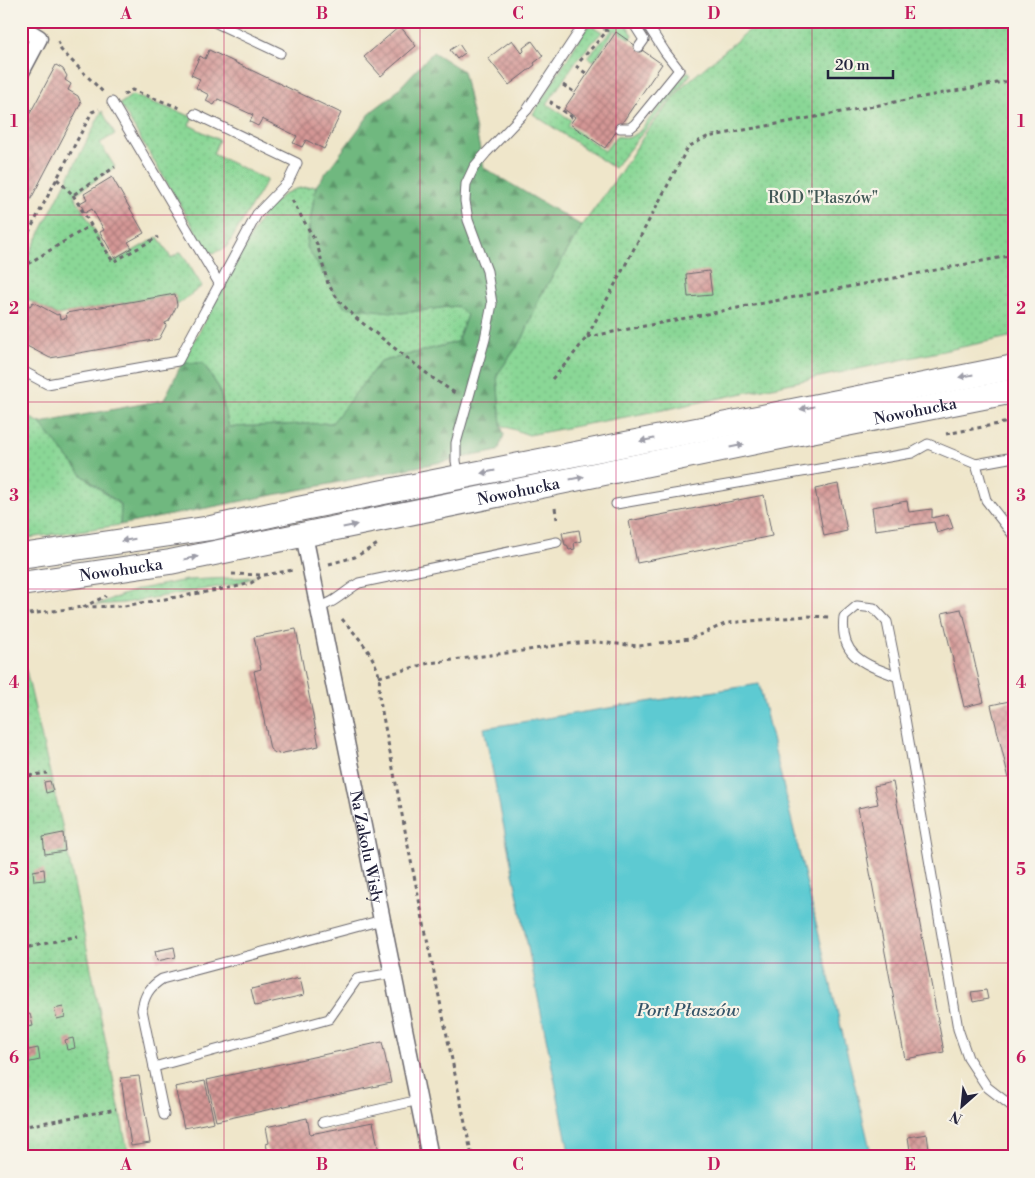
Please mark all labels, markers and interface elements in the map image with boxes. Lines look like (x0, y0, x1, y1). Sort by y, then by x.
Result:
text: A (119, 4, 132, 24)
text: B (316, 4, 328, 24)
text: C (512, 4, 524, 24)
text: D (708, 4, 721, 24)
text: E (904, 4, 916, 24)
scale bar (828, 48, 892, 80)
text: 20 m (835, 56, 870, 75)
text: 1 (10, 112, 18, 132)
text: 1 (1017, 112, 1025, 132)
park label: ROD "Płaszów" (768, 188, 878, 208)
text: 2 (9, 299, 19, 319)
text: 2 (1016, 299, 1026, 319)
one-way arrow (958, 372, 974, 380)
street label: Nowohucka (872, 393, 959, 429)
one-way arrow (798, 404, 814, 412)
one-way arrow (639, 436, 655, 444)
one-way arrow (729, 442, 744, 450)
one-way arrow (479, 468, 495, 476)
street label: Nowohucka (475, 473, 562, 510)
one-way arrow (570, 474, 586, 482)
text: 3 (9, 486, 19, 506)
text: 3 (1016, 486, 1026, 506)
one-way arrow (342, 521, 358, 529)
one-way arrow (120, 537, 136, 545)
street label: Nowohucka (78, 554, 165, 586)
one-way arrow (183, 554, 198, 562)
text: 4 (9, 673, 20, 693)
text: 4 (1016, 673, 1027, 693)
street label: Na Zakolu Wisły (345, 789, 387, 905)
text: 5 (9, 860, 19, 880)
text: 5 (1016, 860, 1026, 880)
water label: Port Płaszów (636, 999, 739, 1022)
text: 6 (9, 1048, 19, 1068)
text: 6 (1016, 1048, 1026, 1068)
north arrow (938, 1080, 988, 1130)
text: N (948, 1106, 966, 1127)
text: A (119, 1155, 132, 1175)
text: B (316, 1155, 328, 1175)
text: C (512, 1155, 524, 1175)
text: D (708, 1155, 721, 1175)
text: E (904, 1155, 916, 1175)

